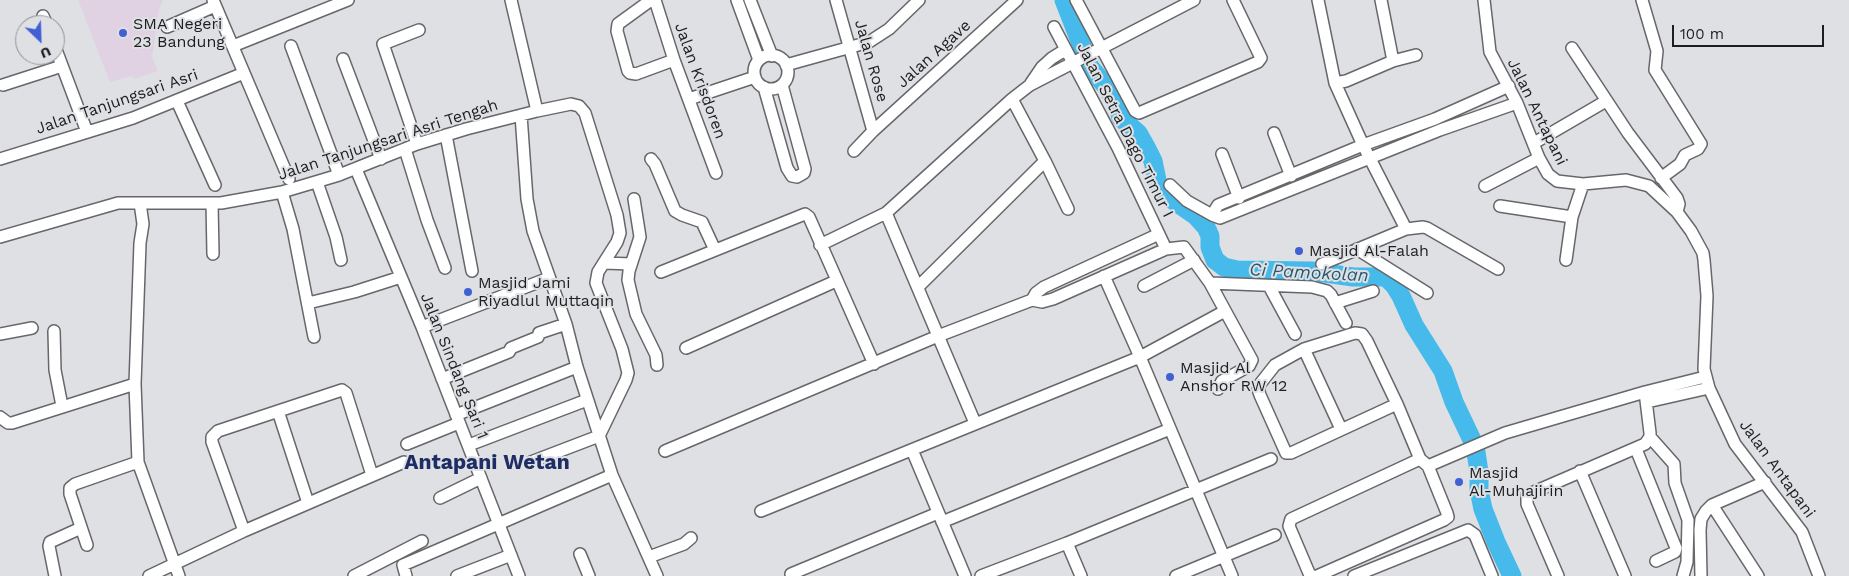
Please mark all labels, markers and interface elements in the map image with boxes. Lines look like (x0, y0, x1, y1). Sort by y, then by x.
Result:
place label: SMA Negeri 23 Bandung (133, 14, 225, 52)
north arrow (15, 15, 65, 65)
scale bar (1674, 15, 1826, 47)
street label: Jalan Agave (893, 16, 975, 92)
street label: Jalan Rose (850, 18, 892, 104)
street label: Jalan Krisdoren (670, 20, 730, 142)
text: 100 m (1680, 25, 1724, 43)
marker: SMA Negeri 23 Bandung (117, 27, 129, 39)
street label: Jalan Setra Dago Timur I (1073, 39, 1177, 221)
text: U (38, 43, 54, 62)
street label: Jalan Antapani (1503, 55, 1571, 169)
street label: Jalan Tanjungsari Asri (33, 65, 201, 139)
street label: Jalan Tanjungsari Asri Tengah (276, 95, 500, 185)
place label: Masjid Al-Falah (1309, 241, 1429, 261)
marker: Masjid Al-Falah (1293, 245, 1305, 257)
water label: Ci Pamokolan (1249, 259, 1369, 287)
place label: Masjid Jami Riyadlul Muttaqin (478, 273, 614, 311)
marker: Masjid Jami Riyadlul Muttaqin (462, 286, 474, 298)
street label: Jalan Sindang Sari 1 (416, 290, 492, 442)
place label: Masjid Al Anshor RW 12 (1180, 358, 1287, 396)
marker: Masjid Al Anshor RW 12 (1164, 371, 1176, 383)
street label: Jalan Antapani (1735, 416, 1819, 522)
district label: Antapani Wetan (404, 450, 570, 476)
place label: Masjid Al-Muhajirin (1469, 463, 1564, 501)
marker: Masjid Al-Muhajirin (1453, 476, 1465, 488)

